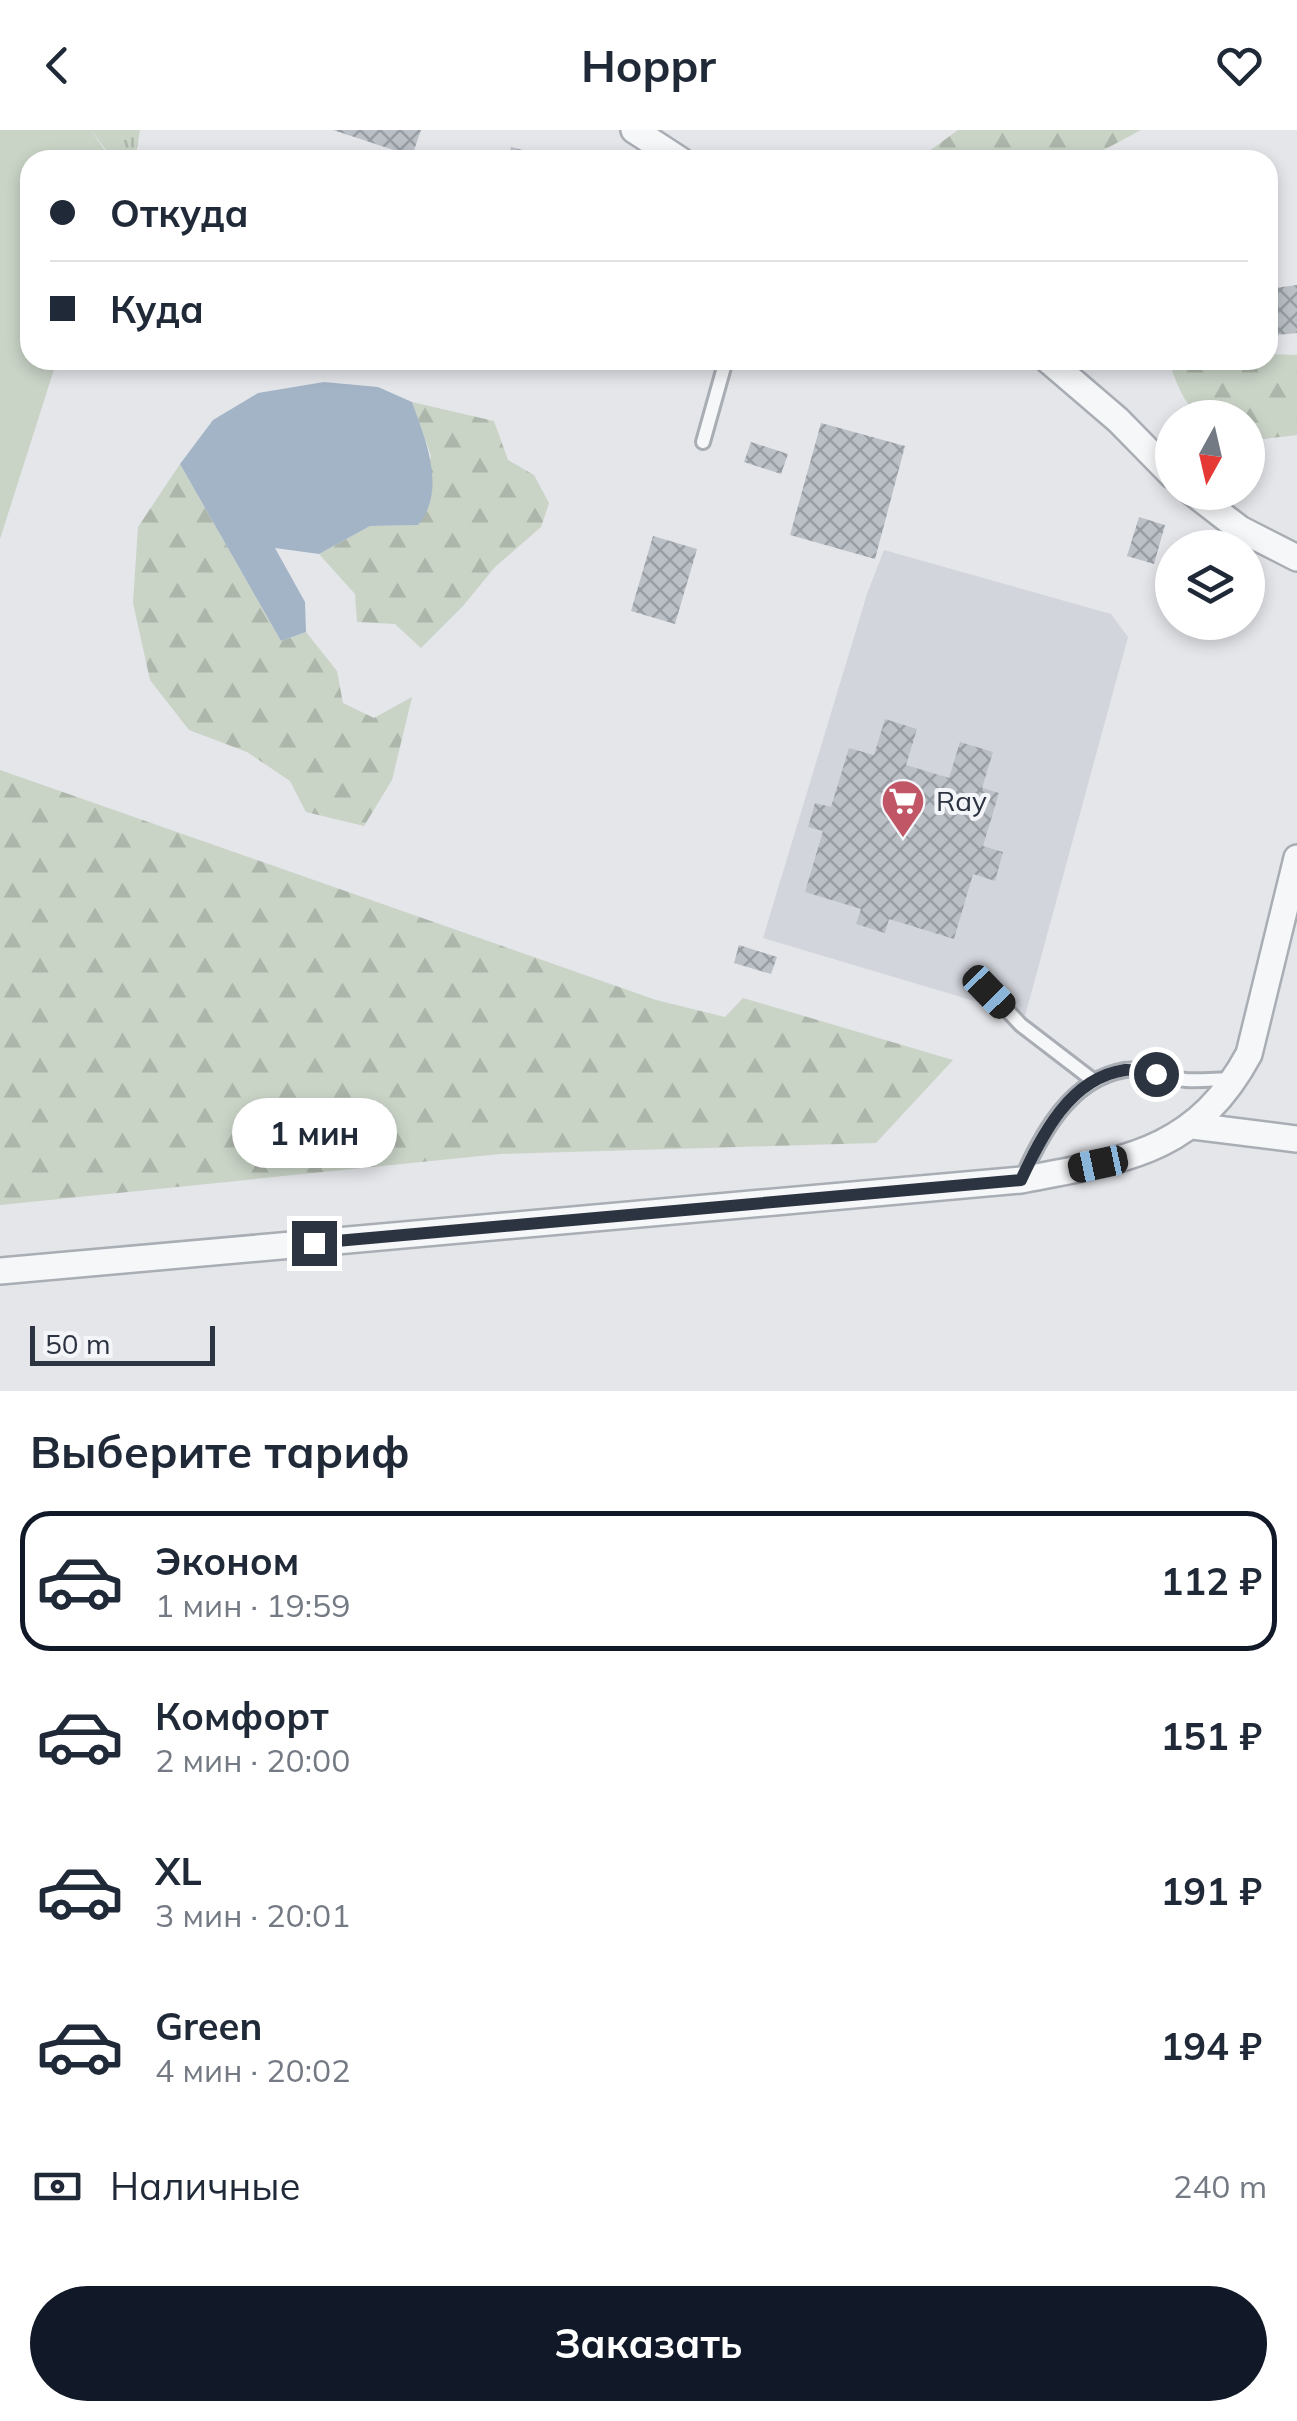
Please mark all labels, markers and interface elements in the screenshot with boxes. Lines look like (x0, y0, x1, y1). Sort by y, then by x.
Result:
text: Hoppr (581, 37, 716, 93)
icon: back (30, 38, 85, 93)
icon: heart (1212, 38, 1267, 93)
text: Откуда (110, 189, 249, 237)
text: Куда (110, 285, 204, 333)
north arrow (1155, 400, 1265, 510)
map controls (1155, 400, 1265, 640)
button: layers (1155, 530, 1265, 640)
supermarket icon: Ray (880, 778, 926, 839)
place label: Ray (936, 783, 987, 818)
car (957, 960, 1021, 1024)
route start (1134, 1052, 1179, 1097)
callout: 1 мин (232, 1098, 396, 1168)
text: 1 мин (270, 1113, 359, 1153)
car (1066, 1143, 1130, 1185)
route end (292, 1221, 337, 1266)
scale bar (30, 1321, 215, 1366)
text: 50 m (45, 1326, 111, 1361)
text: Выберите тариф (30, 1423, 410, 1479)
icon: car (35, 1536, 125, 1626)
text: Эконом (155, 1537, 299, 1585)
text: 112 ₽ (1160, 1557, 1262, 1605)
text: 1 мин · 19:59 (155, 1585, 350, 1625)
icon: car (35, 1691, 125, 1781)
text: Комфорт (155, 1692, 329, 1740)
text: 151 ₽ (1160, 1712, 1262, 1760)
text: 2 мин · 20:00 (155, 1740, 350, 1780)
icon: car (35, 1846, 125, 1936)
text: XL (155, 1847, 202, 1895)
text: 191 ₽ (1160, 1867, 1262, 1915)
text: 3 мин · 20:01 (155, 1895, 350, 1935)
icon: car (35, 2001, 125, 2091)
text: Green (155, 2002, 262, 2050)
text: 194 ₽ (1160, 2022, 1262, 2070)
text: 4 мин · 20:02 (155, 2050, 350, 2090)
icon: cash (30, 2159, 85, 2214)
text: Наличные (110, 2162, 301, 2210)
text: 240 m (1173, 2166, 1267, 2206)
button: Заказать (30, 2286, 1267, 2401)

